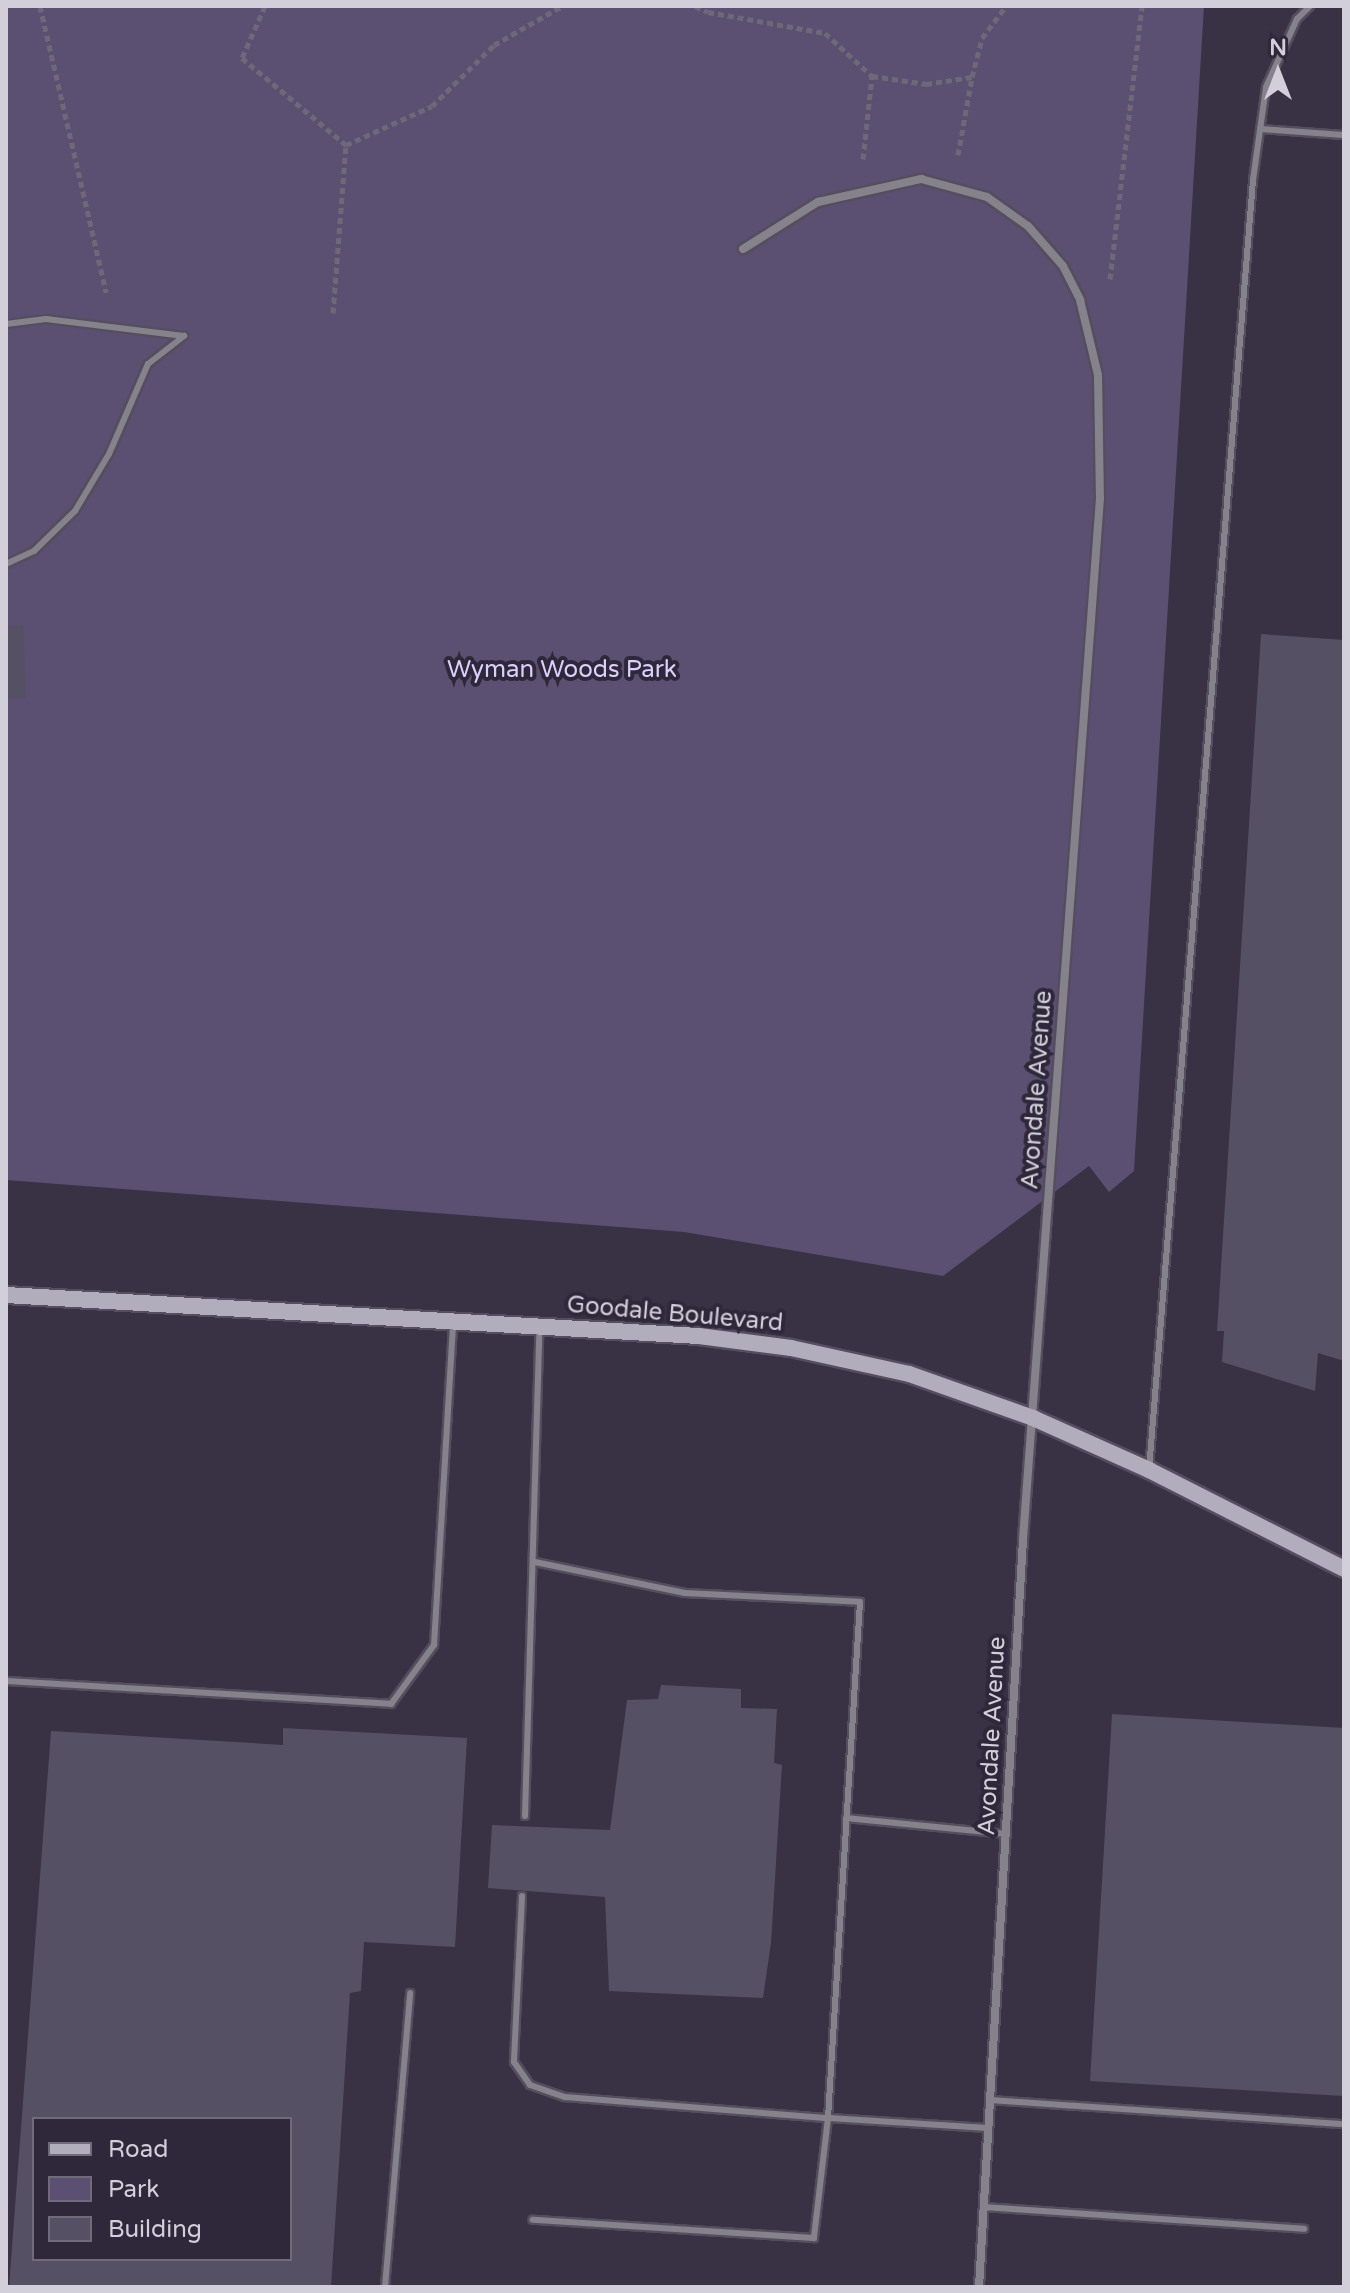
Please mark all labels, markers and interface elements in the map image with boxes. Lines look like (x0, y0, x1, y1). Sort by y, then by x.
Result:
north arrow (1238, 32, 1318, 112)
text: N (1269, 35, 1287, 61)
park label: Wyman Woods Park (447, 656, 677, 684)
street label: Avondale Avenue (1016, 990, 1058, 1190)
street label: Goodale Boulevard (566, 1290, 784, 1338)
street label: Avondale Avenue (972, 1636, 1012, 1836)
legend (32, 2117, 292, 2261)
text: Road (108, 2135, 168, 2164)
text: Park (108, 2175, 159, 2204)
text: Building (108, 2215, 202, 2244)

